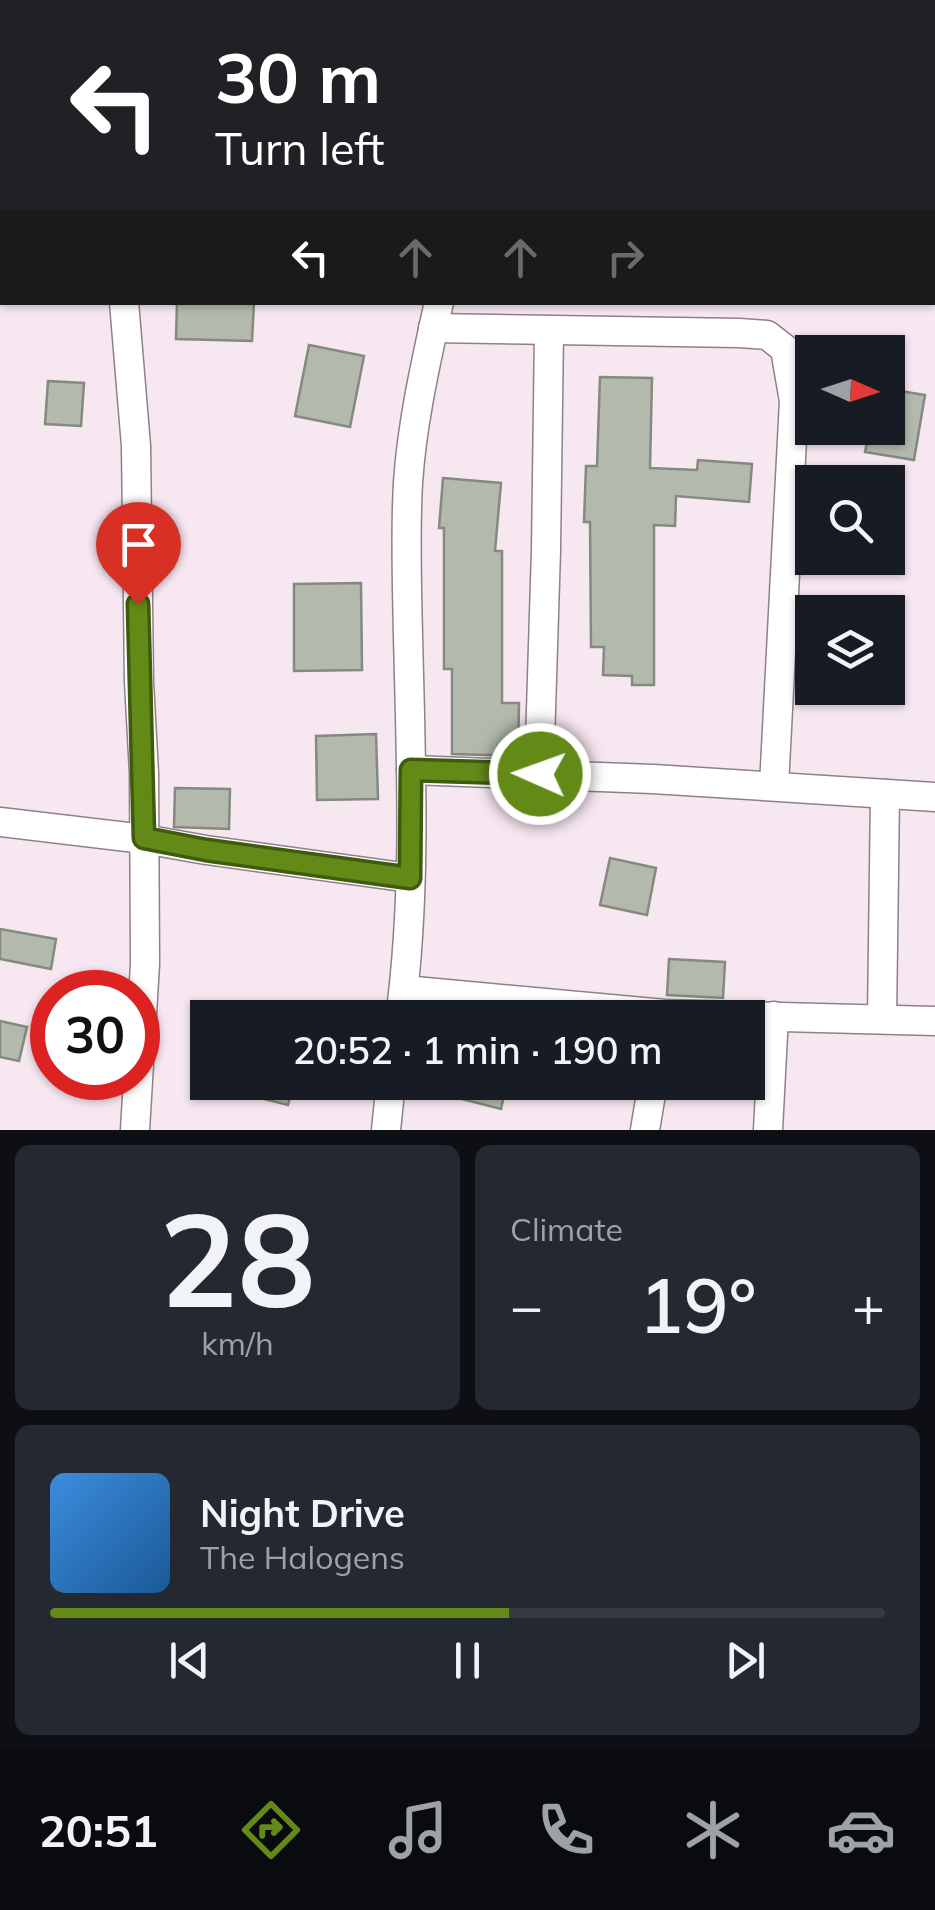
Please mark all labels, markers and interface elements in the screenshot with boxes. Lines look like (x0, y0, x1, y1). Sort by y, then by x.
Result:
text: 30 m (215, 33, 381, 121)
icon: left (50, 40, 180, 170)
text: Turn left (215, 120, 384, 176)
icon: left (283, 230, 338, 285)
icon: ahead (388, 230, 443, 285)
icon: ahead (493, 230, 548, 285)
icon: right (598, 230, 653, 285)
north arrow (795, 335, 905, 445)
map controls (795, 335, 905, 705)
button: search (795, 465, 905, 575)
pin (96, 502, 181, 605)
icon: arrive (111, 517, 166, 572)
button: layers (795, 595, 905, 705)
position arrow (488, 722, 592, 826)
speed limit sign: 30 (30, 970, 160, 1100)
text: 20:52 · 1 min · 190 m (292, 1026, 663, 1074)
text: 28 (159, 1176, 316, 1340)
text: Climate (510, 1209, 623, 1249)
text: 19° (638, 1258, 757, 1352)
text: − (510, 1271, 543, 1340)
text: + (852, 1271, 885, 1340)
text: km/h (201, 1323, 274, 1363)
text: Night Drive (200, 1489, 405, 1537)
text: The Halogens (200, 1537, 405, 1577)
icon: previous (162, 1633, 217, 1688)
icon: pause (440, 1633, 495, 1688)
icon: next (718, 1633, 773, 1688)
icon: directions (236, 1795, 306, 1865)
icon: music (383, 1795, 453, 1865)
icon: phone (531, 1795, 601, 1865)
icon: climate (678, 1795, 748, 1865)
icon: car (826, 1795, 896, 1865)
text: 20:51 (39, 1802, 158, 1858)

